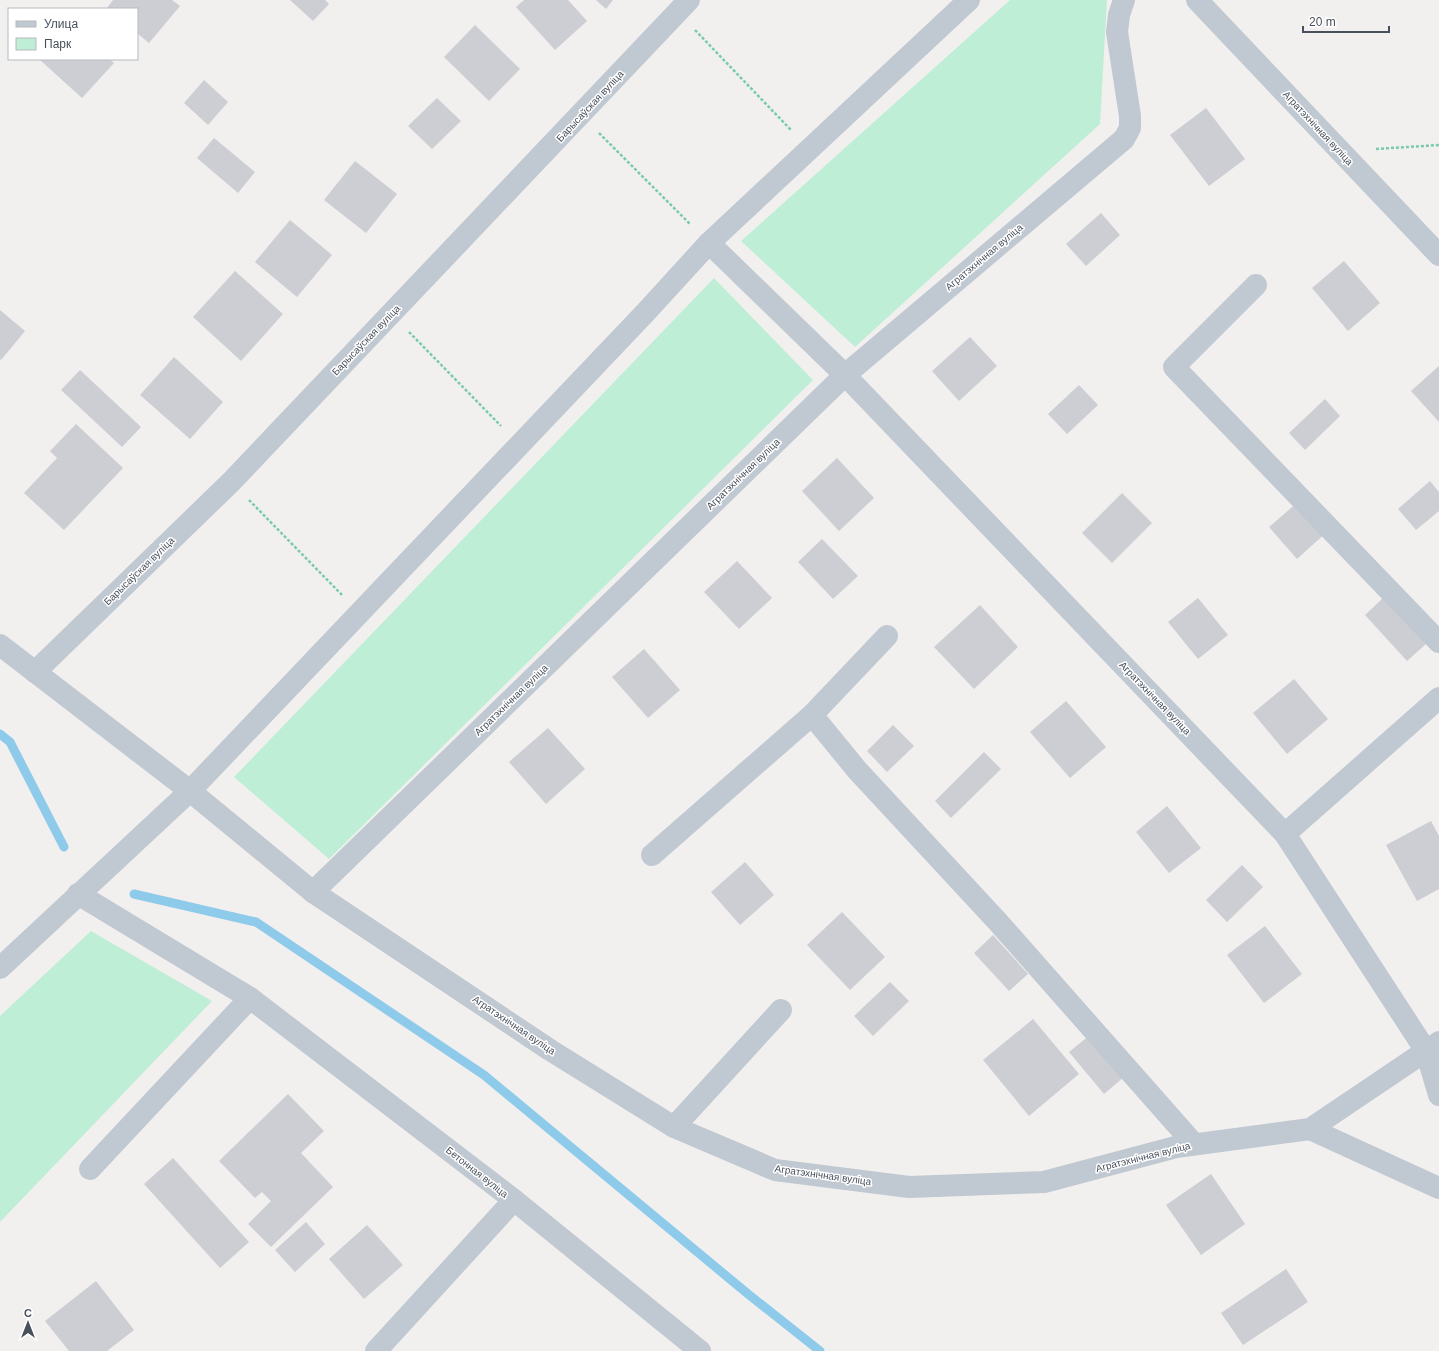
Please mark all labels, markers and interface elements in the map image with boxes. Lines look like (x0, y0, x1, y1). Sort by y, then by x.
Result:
legend (8, 8, 138, 60)
scale bar (1303, 8, 1389, 34)
text: 20 m (1309, 15, 1336, 29)
text: Улица (44, 17, 78, 31)
text: Парк (44, 37, 72, 51)
street label: Барысаўская вуліца (554, 68, 626, 144)
street label: Агратэхнічная вуліца (1281, 89, 1355, 168)
street label: Агратэхнічная вуліца (943, 221, 1025, 292)
street label: Барысаўская вуліца (330, 302, 403, 377)
street label: Агратэхнічная вуліца (704, 436, 782, 512)
street label: Барысаўская вуліца (102, 534, 177, 607)
street label: Агратэхнічная вуліца (1117, 659, 1193, 737)
street label: Агратэхнічная вуліца (472, 662, 550, 738)
street label: Агратэхнічная вуліца (471, 993, 558, 1057)
street label: Агратэхнічная вуліца (1094, 1140, 1192, 1174)
street label: Бетонная вуліца (444, 1144, 511, 1200)
street label: Агратэхнічная вуліца (774, 1163, 872, 1187)
north arrow (8, 1303, 48, 1343)
text: С (24, 1307, 32, 1319)

